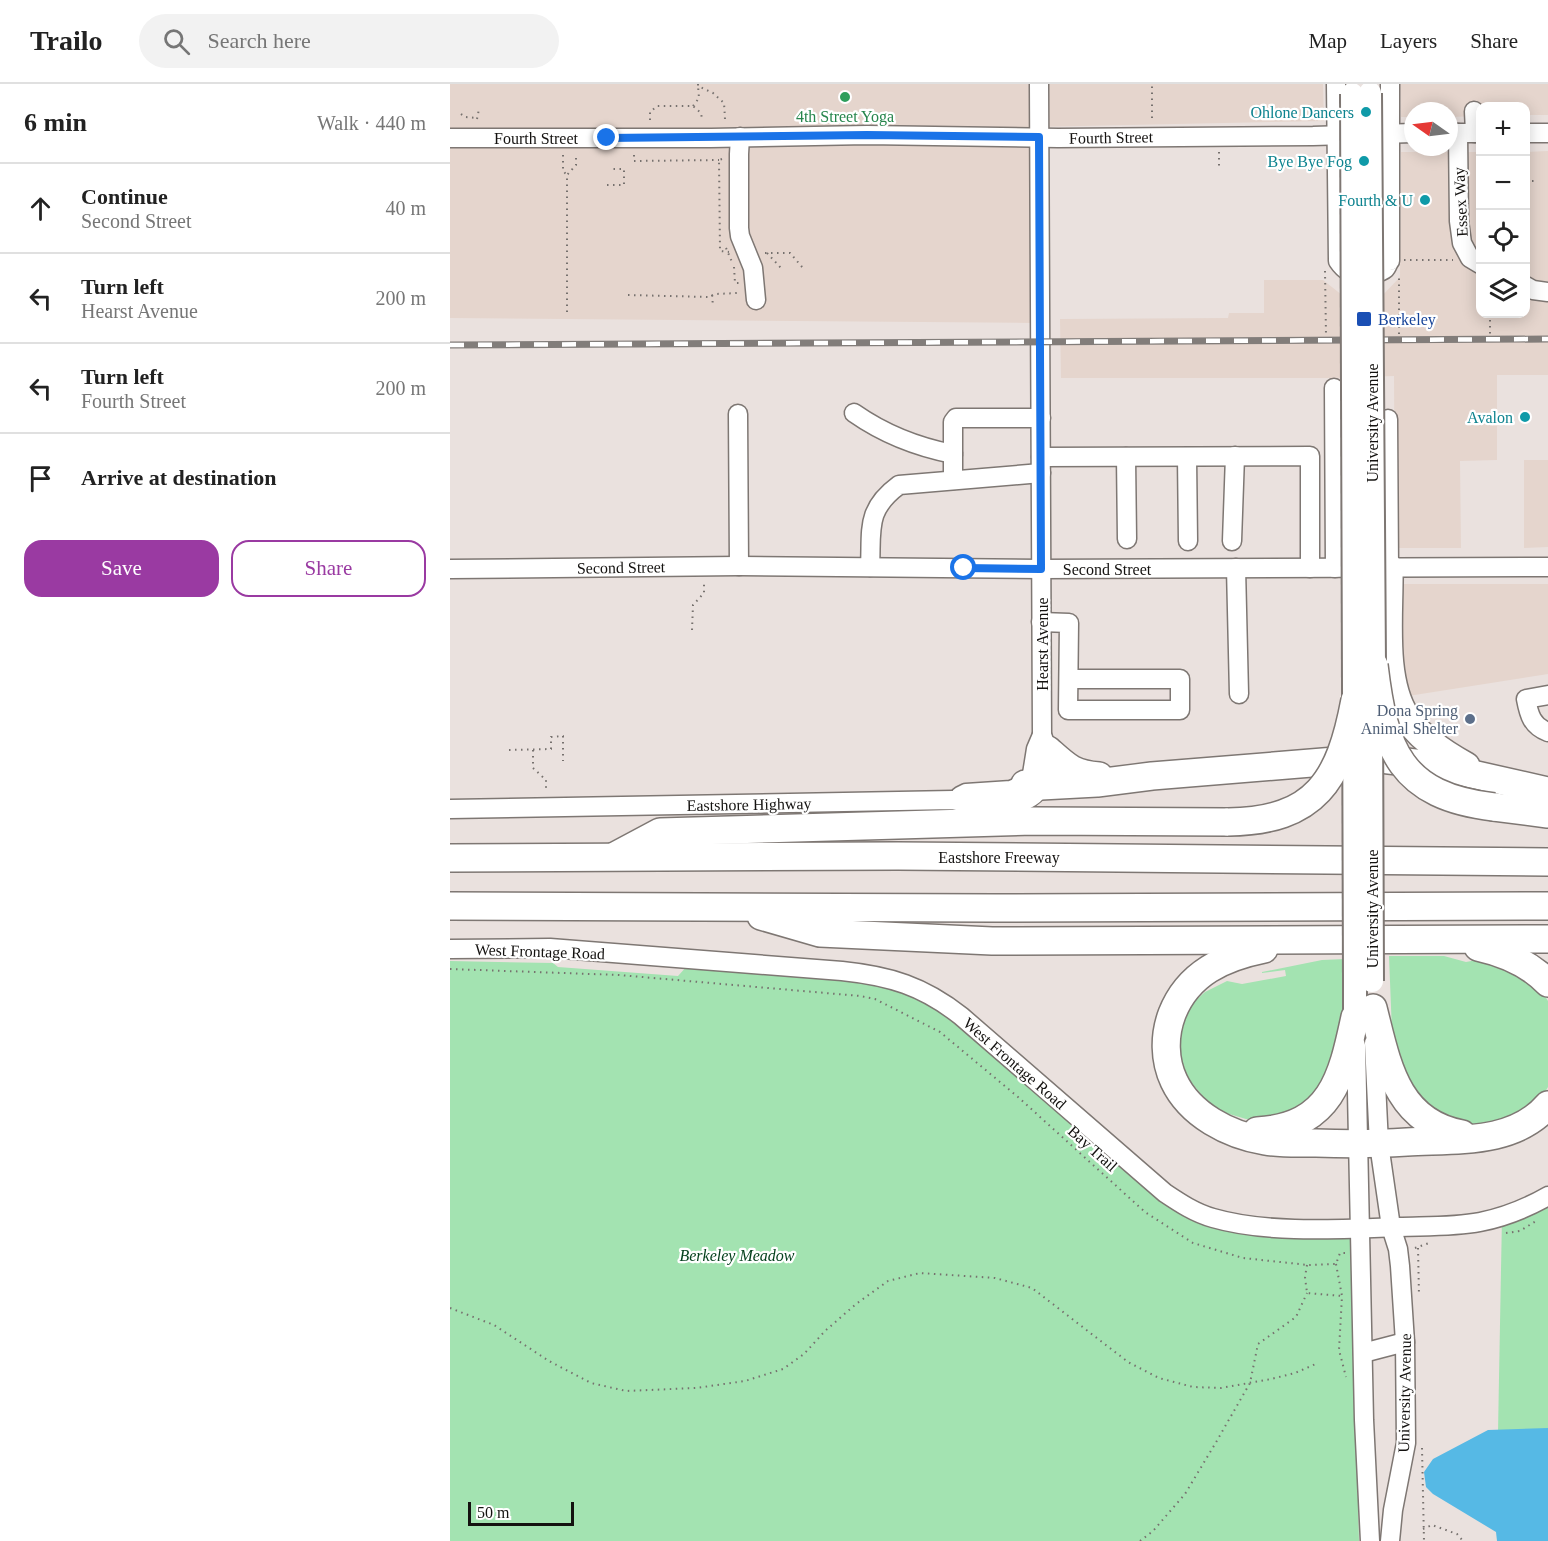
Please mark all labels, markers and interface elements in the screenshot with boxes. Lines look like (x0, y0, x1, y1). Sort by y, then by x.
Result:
search box (139, 14, 559, 68)
text: Trailo (30, 25, 103, 56)
icon: search (160, 25, 193, 58)
text: Search here (208, 28, 311, 53)
text: Map (1309, 29, 1347, 53)
text: Layers (1380, 29, 1437, 53)
text: Share (1470, 29, 1518, 53)
marker: 4th Street Yoga (838, 90, 852, 104)
north arrow (1404, 102, 1458, 156)
map controls (1476, 102, 1530, 318)
button: + (1476, 102, 1530, 156)
place label: Ohlone Dancers (1250, 104, 1354, 121)
marker: Ohlone Dancers (1359, 105, 1373, 119)
text: 6 min (24, 108, 87, 137)
place label: 4th Street Yoga (796, 108, 894, 126)
text: Walk · 440 m (317, 112, 426, 134)
route end (593, 124, 619, 150)
street label: Fourth Street (1069, 128, 1154, 147)
street label: Fourth Street (494, 130, 579, 147)
place label: Bye Bye Fog (1268, 153, 1352, 171)
marker: Bye Bye Fog (1357, 154, 1371, 168)
button: − (1476, 156, 1530, 210)
street label: Essex Way (1450, 167, 1472, 237)
text: Continue (81, 184, 168, 209)
icon: ahead (24, 192, 57, 225)
place label: Fourth & U (1338, 192, 1413, 209)
marker: Fourth & U (1418, 193, 1432, 207)
text: 40 m (385, 197, 426, 219)
text: Second Street (81, 210, 192, 232)
button: locate (1476, 210, 1530, 264)
button: layers (1476, 264, 1530, 318)
text: Turn left (81, 274, 164, 299)
icon: left (24, 282, 57, 315)
text: 200 m (375, 287, 426, 309)
text: Hearst Avenue (81, 300, 198, 322)
marker: Berkeley (1355, 310, 1373, 328)
place label: Berkeley (1378, 311, 1436, 329)
street label: University Avenue (1364, 363, 1382, 483)
text: Turn left (81, 364, 164, 389)
icon: left (24, 372, 57, 405)
text: 200 m (375, 377, 426, 399)
text: Fourth Street (81, 390, 186, 412)
place label: Avalon (1467, 409, 1513, 426)
marker: Avalon (1518, 410, 1532, 424)
icon: arrive (24, 462, 57, 495)
text: Arrive at destination (81, 465, 277, 490)
button: Save (24, 540, 219, 597)
button: Share (231, 540, 426, 597)
route start (950, 554, 976, 580)
street label: Second Street (577, 558, 666, 577)
street label: Second Street (1063, 561, 1152, 578)
street label: Hearst Avenue (1034, 597, 1051, 691)
place label: Dona Spring Animal Shelter (1361, 702, 1459, 737)
marker: Dona Spring Animal Shelter (1463, 712, 1477, 726)
street label: Eastshore Highway (686, 795, 812, 815)
street label: Eastshore Freeway (938, 849, 1060, 867)
street label: University Avenue (1364, 849, 1382, 969)
street label: West Frontage Road (475, 941, 605, 963)
street label: West Frontage Road (959, 1014, 1069, 1113)
street label: Bay Trail (1064, 1122, 1121, 1176)
park label: Berkeley Meadow (679, 1247, 795, 1265)
street label: University Avenue (1395, 1333, 1415, 1453)
scale bar (468, 1499, 574, 1526)
text: 50 m (477, 1504, 509, 1521)

